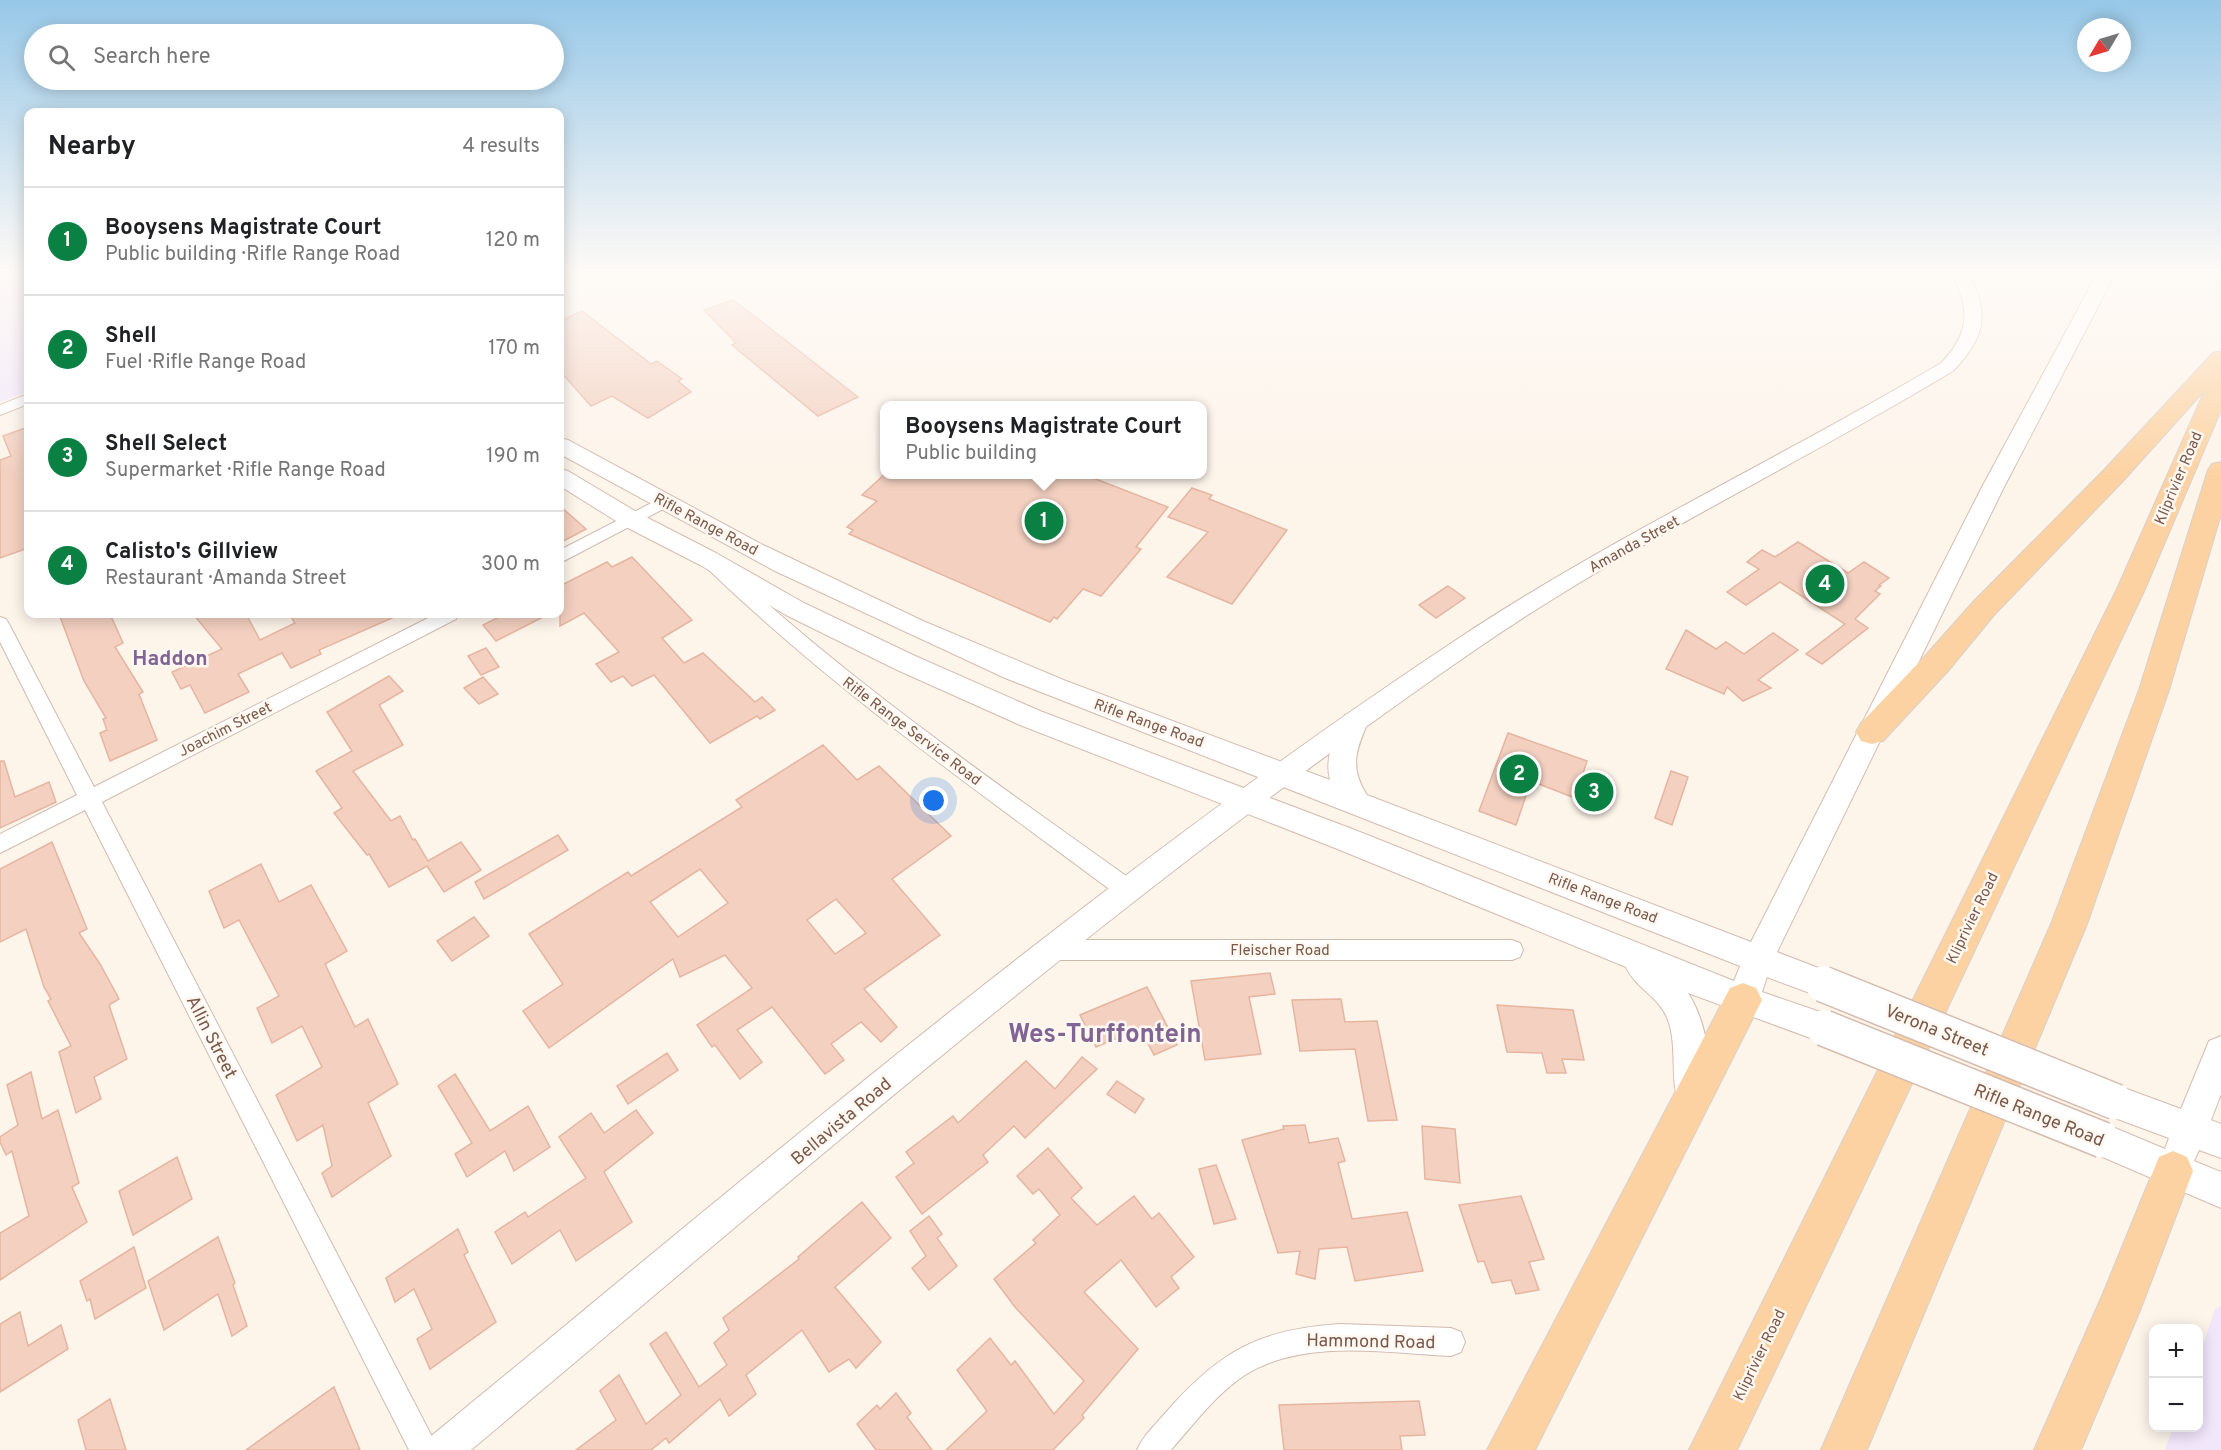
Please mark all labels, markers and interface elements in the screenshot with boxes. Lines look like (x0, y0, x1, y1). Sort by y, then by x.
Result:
north arrow (2077, 18, 2131, 72)
search box (24, 24, 564, 90)
icon: search (45, 41, 78, 74)
text: Search here (93, 44, 211, 71)
text: Nearby (48, 131, 136, 164)
text: 4 results (463, 134, 540, 160)
text: Booysens Magistrate Court (105, 215, 381, 242)
text: 1 (64, 228, 72, 254)
text: 120 m (486, 228, 540, 254)
text: Public building · Rifle Range Road (105, 242, 400, 268)
text: Shell (105, 323, 157, 350)
text: 2 (61, 336, 74, 362)
text: 170 m (488, 336, 540, 362)
text: Fuel · Rifle Range Road (105, 350, 306, 376)
popup (880, 401, 1207, 479)
text: Booysens Magistrate Court (905, 414, 1182, 441)
street label: Kliprivier Road (2151, 429, 2208, 528)
text: Shell Select (105, 431, 227, 458)
text: Public building (905, 441, 1037, 467)
text: 3 (62, 444, 74, 470)
text: 190 m (486, 444, 540, 470)
text: Supermarket · Rifle Range Road (105, 458, 386, 484)
street label: Rifle Range Road (650, 490, 761, 561)
pin: 1 (1024, 498, 1064, 544)
street label: Amanda Street (1586, 513, 1683, 578)
text: Calisto's Gillview (105, 539, 278, 566)
text: 4 (61, 552, 74, 578)
text: 300 m (481, 552, 540, 578)
pin: 4 (1806, 562, 1844, 606)
text: Restaurant · Amanda Street (105, 566, 347, 592)
district label: Haddon (132, 646, 208, 673)
street label: Rifle Range Service Road (838, 674, 984, 791)
street label: Rifle Range Road (1091, 696, 1206, 753)
street label: Joachim Street (176, 699, 276, 762)
pin: 2 (1500, 752, 1538, 796)
pin: 3 (1574, 770, 1614, 814)
your location (919, 786, 948, 815)
street label: Rifle Range Road (1545, 870, 1660, 929)
street label: Kliprivier Road (1943, 870, 2004, 967)
street label: Fleischer Road (1230, 942, 1330, 961)
street label: Allin Street (180, 992, 241, 1083)
street label: Verona Street (1881, 1000, 1992, 1063)
district label: Wes-Turffontein (1008, 1019, 1202, 1052)
street label: Bellavista Road (787, 1073, 897, 1171)
street label: Rifle Range Road (1970, 1080, 2107, 1153)
street label: Kliprivier Road (1730, 1307, 1791, 1404)
map controls (2149, 1324, 2203, 1432)
button: + (2149, 1324, 2203, 1378)
street label: Hammond Road (1306, 1330, 1436, 1355)
button: − (2149, 1378, 2203, 1432)

